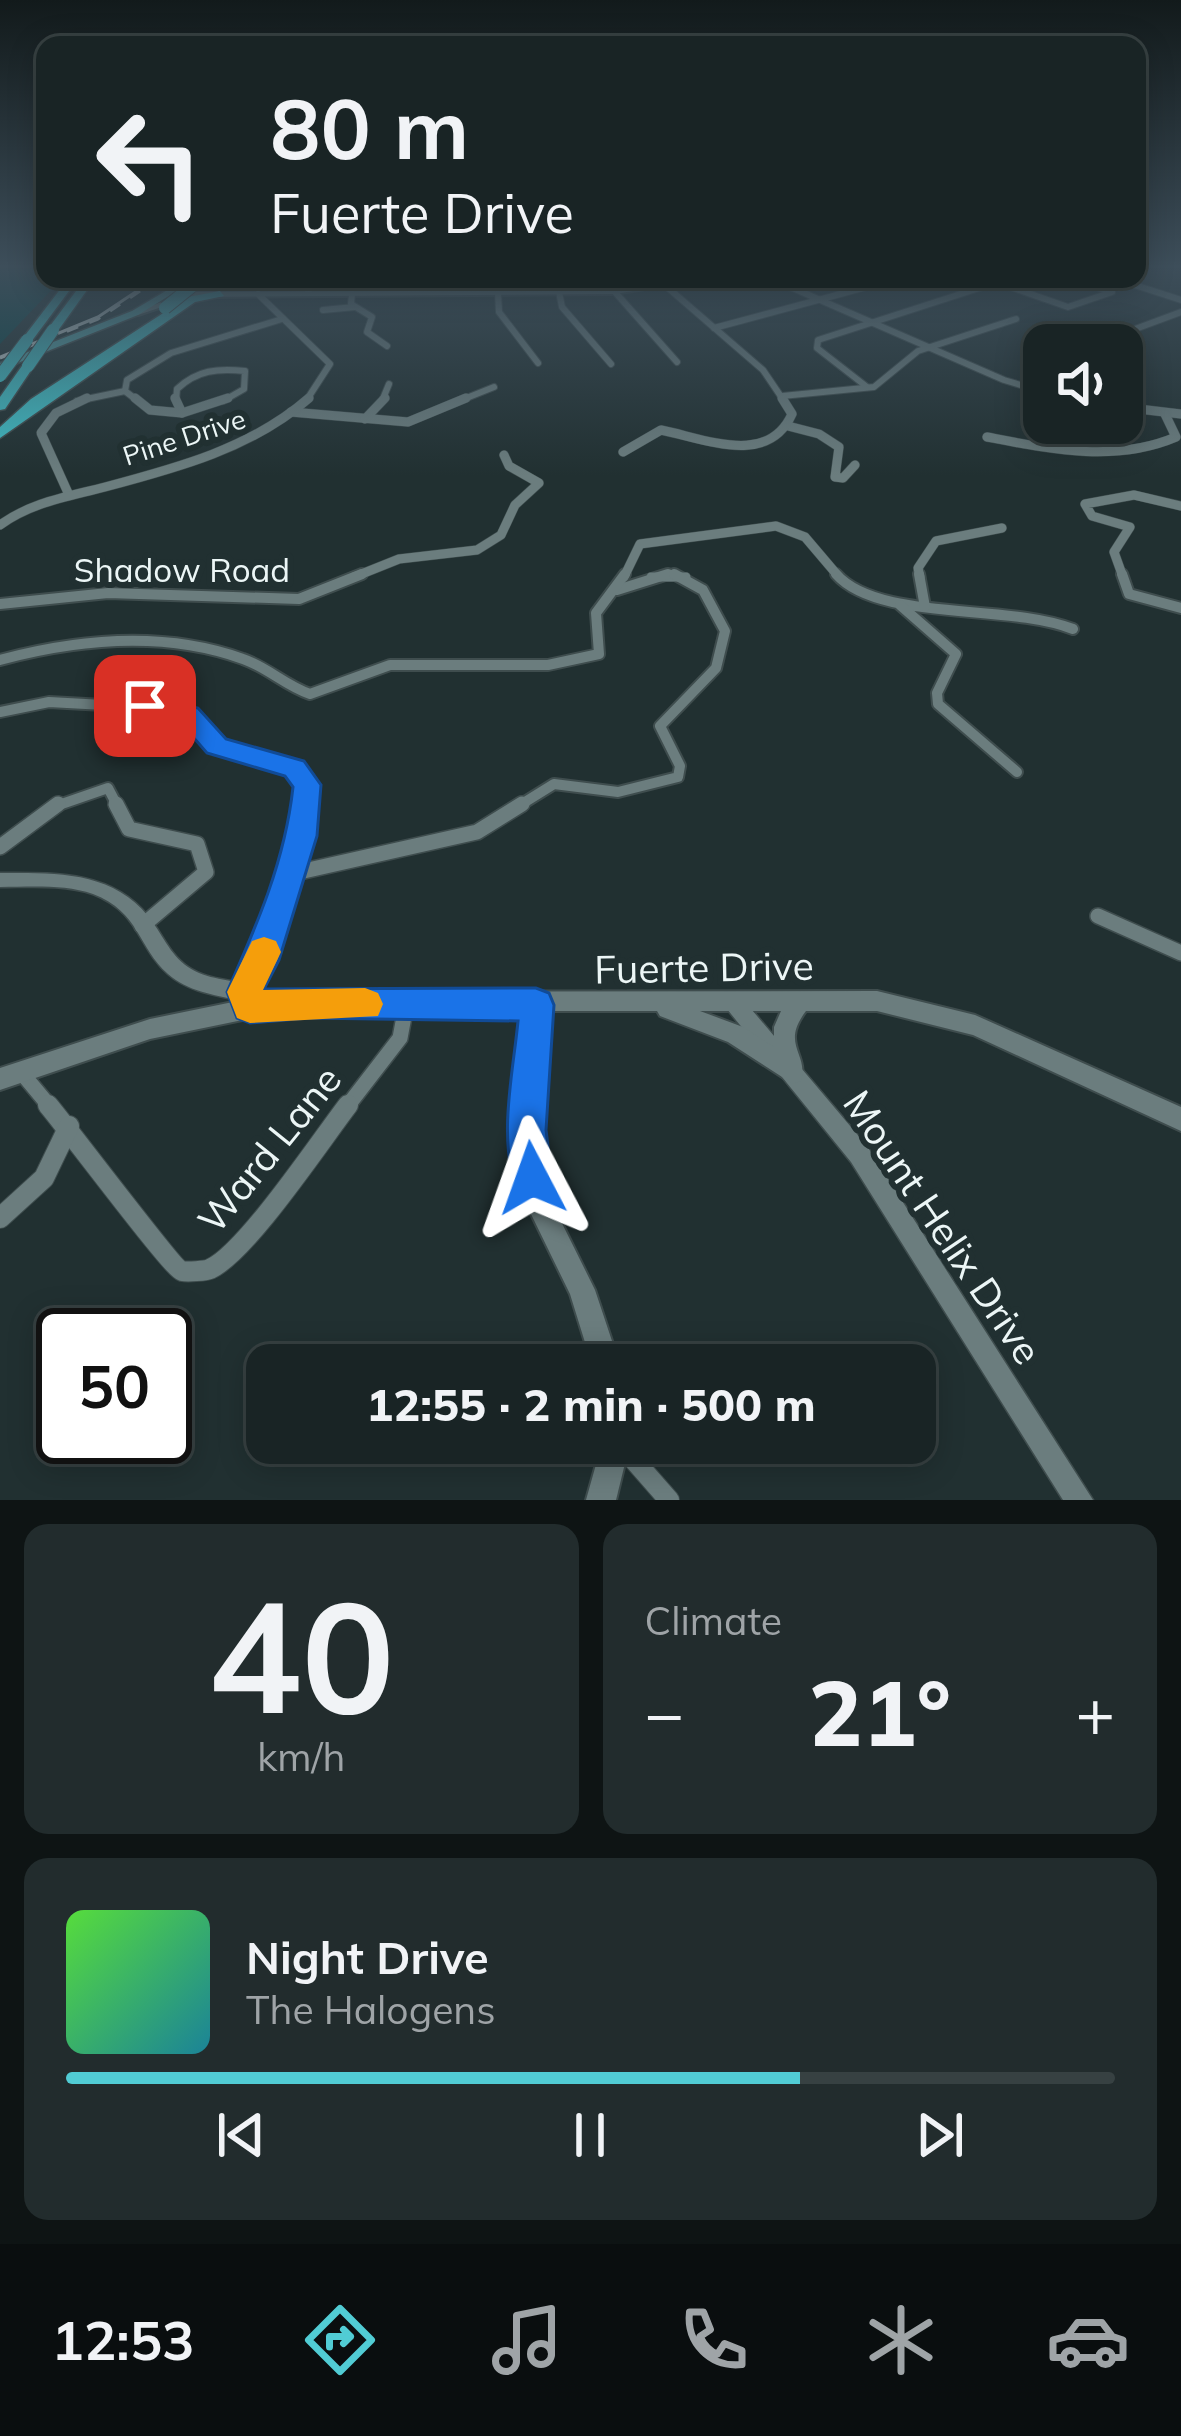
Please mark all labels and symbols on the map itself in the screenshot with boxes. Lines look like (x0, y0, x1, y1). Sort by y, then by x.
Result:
street label: Pine Drive (118, 401, 250, 473)
street label: Shadow Road (74, 549, 290, 590)
pin (94, 655, 196, 757)
street label: Fuerte Drive (594, 941, 814, 993)
street label: Ward Lane (187, 1056, 351, 1242)
street label: Mount Helix Drive (833, 1081, 1053, 1373)
position arrow (469, 1115, 595, 1241)
speed limit sign: 50 (36, 1308, 192, 1464)

